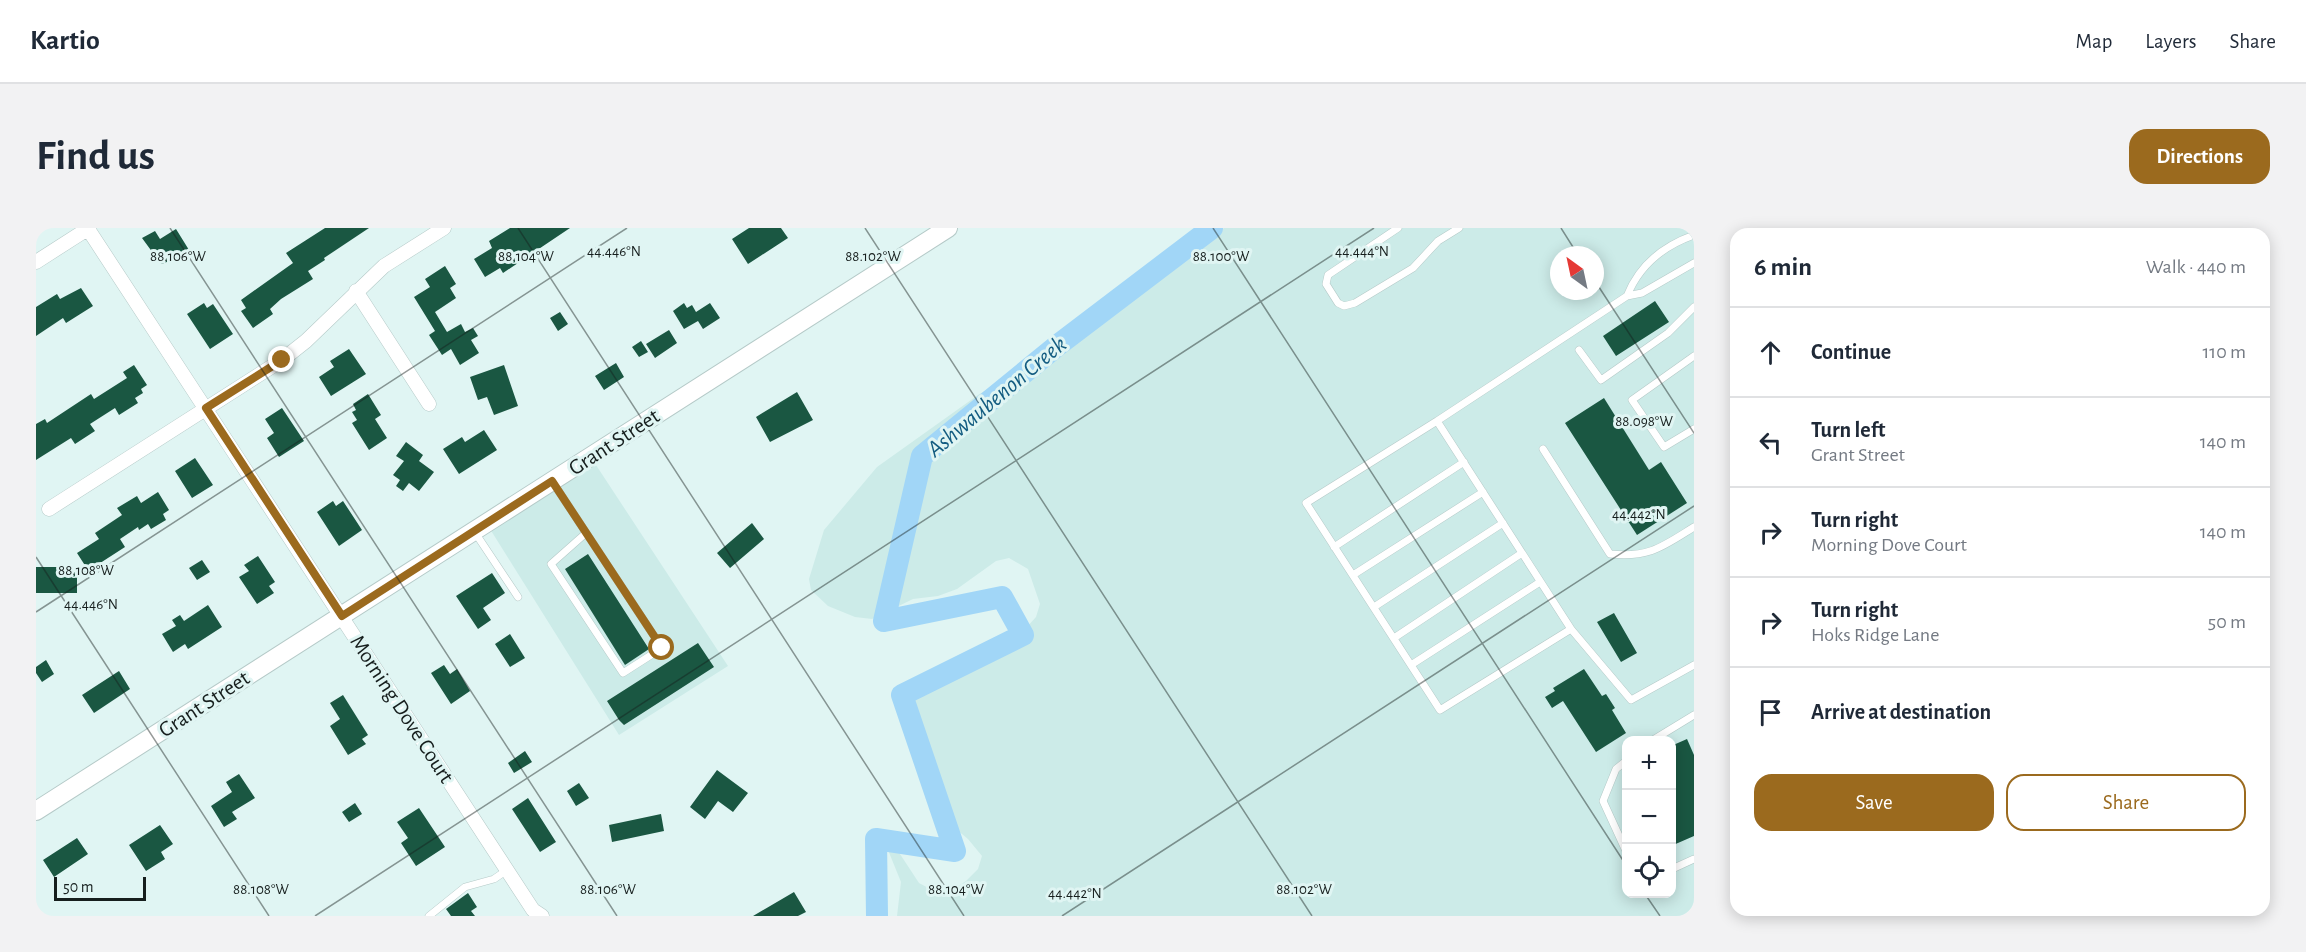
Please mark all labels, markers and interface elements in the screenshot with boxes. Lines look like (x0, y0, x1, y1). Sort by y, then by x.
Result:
text: Kartio (30, 27, 100, 55)
text: Map (2076, 31, 2112, 52)
text: Layers (2145, 31, 2196, 52)
text: Share (2229, 31, 2276, 52)
button: Directions (2129, 129, 2270, 184)
text: Find us (36, 135, 155, 177)
text: 44.446°N (587, 244, 641, 259)
text: 44.444°N (1335, 244, 1389, 259)
north arrow (1550, 246, 1604, 300)
text: 88.106°W (150, 249, 206, 264)
text: 88.104°W (498, 249, 555, 264)
text: 88.102°W (845, 249, 901, 264)
text: 88.100°W (1193, 249, 1250, 264)
text: 6 min (1754, 254, 1812, 280)
text: Walk · 440 m (2146, 257, 2246, 277)
water label: Ashwaubenon Creek (922, 332, 1071, 463)
icon: ahead (1754, 336, 1787, 369)
text: Continue (1811, 341, 1891, 363)
text: 110 m (2202, 342, 2246, 362)
route end (268, 346, 294, 372)
street label: Grant Street (565, 405, 663, 479)
text: 88.098°W (1615, 414, 1673, 429)
text: Turn left (1811, 419, 1885, 441)
icon: left (1754, 426, 1787, 459)
text: 140 m (2200, 432, 2246, 452)
text: Grant Street (1811, 445, 1905, 465)
text: 44.442°N (1612, 507, 1666, 522)
text: Turn right (1811, 509, 1898, 531)
icon: right (1754, 516, 1787, 549)
text: 140 m (2200, 522, 2246, 542)
text: Morning Dove Court (1811, 535, 1967, 555)
text: 88.108°W (58, 563, 115, 578)
text: 44.446°N (64, 597, 118, 612)
text: Turn right (1811, 599, 1898, 621)
icon: right (1754, 606, 1787, 639)
text: 50 m (2208, 612, 2246, 632)
text: Hoks Ridge Lane (1811, 625, 1939, 645)
street label: Morning Dove Court (346, 631, 458, 787)
route start (648, 634, 674, 660)
street label: Grant Street (155, 667, 253, 741)
icon: arrive (1754, 696, 1787, 729)
text: Arrive at destination (1811, 701, 1991, 723)
map controls (1622, 736, 1676, 898)
button: + (1622, 736, 1676, 790)
button: Save (1754, 774, 1994, 831)
button: Share (2006, 774, 2246, 831)
button: − (1622, 790, 1676, 844)
button: locate (1622, 844, 1676, 898)
scale bar (54, 874, 146, 902)
text: 50 m (63, 879, 94, 895)
text: 88.108°W (233, 882, 290, 897)
text: 88.106°W (580, 882, 636, 897)
text: 88.104°W (928, 882, 985, 897)
text: 88.102°W (1276, 882, 1332, 897)
text: 44.442°N (1048, 886, 1102, 901)

